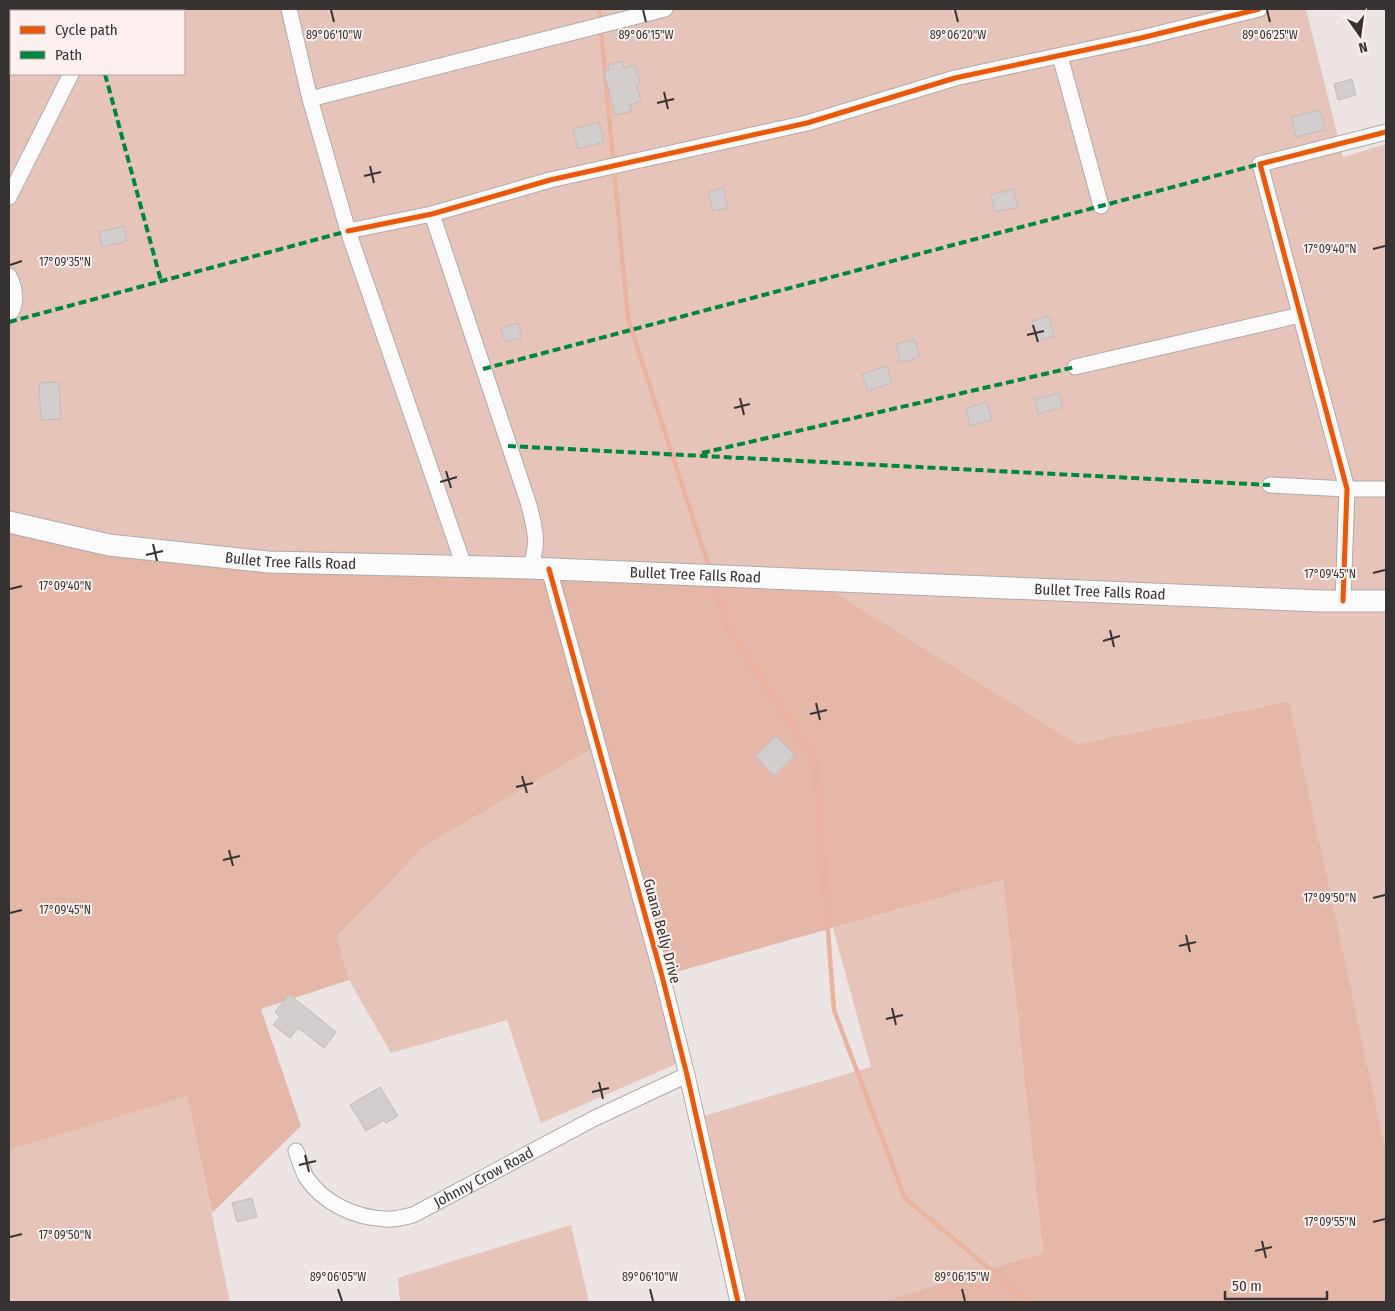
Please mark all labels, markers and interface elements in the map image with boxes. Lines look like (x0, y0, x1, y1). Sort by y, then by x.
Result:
legend (10, 10, 185, 75)
north arrow (1335, 10, 1385, 60)
text: Cycle path (55, 21, 118, 39)
text: 89°06'10"W (306, 28, 362, 42)
text: 89°06'15"W (618, 28, 674, 42)
text: 89°06'20"W (930, 28, 986, 42)
text: 89°06'25"W (1242, 28, 1298, 42)
text: N (1357, 38, 1369, 56)
text: Path (55, 46, 82, 64)
text: 17°09'40"N (1304, 242, 1356, 256)
text: 17°09'35"N (39, 255, 91, 269)
street label: Bullet Tree Falls Road (224, 548, 356, 573)
street label: Bullet Tree Falls Road (629, 563, 761, 587)
text: 17°09'45"N (1304, 567, 1356, 581)
text: 17°09'40"N (39, 579, 91, 593)
street label: Bullet Tree Falls Road (1034, 580, 1166, 604)
street label: Guana Belly Drive (639, 877, 685, 985)
text: 17°09'50"N (1303, 891, 1357, 905)
text: 17°09'45"N (39, 903, 91, 917)
street label: Johnny Crow Road (431, 1143, 537, 1211)
text: 17°09'55"N (1304, 1215, 1356, 1229)
text: 17°09'50"N (38, 1228, 92, 1242)
scale bar (1225, 1268, 1328, 1300)
text: 89°06'05"W (310, 1270, 366, 1284)
text: 89°06'10"W (622, 1270, 678, 1284)
text: 89°06'15"W (934, 1270, 990, 1284)
text: 50 m (1232, 1277, 1262, 1295)

